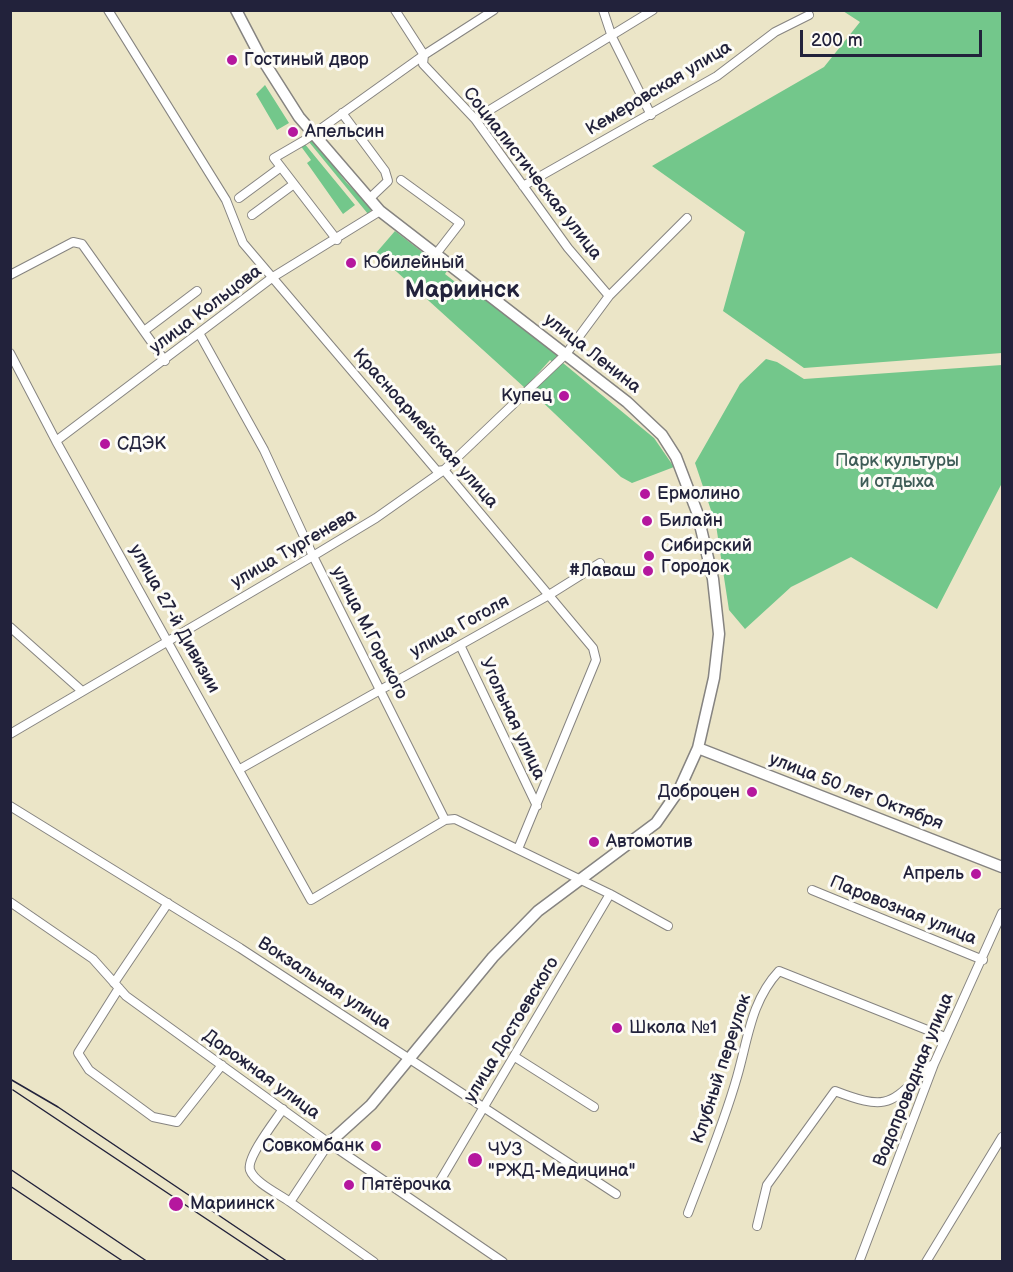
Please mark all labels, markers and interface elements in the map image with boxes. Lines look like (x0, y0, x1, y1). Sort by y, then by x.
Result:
scale bar (803, 18, 984, 56)
text: 200 m (811, 30, 863, 51)
street label: Кемеровская улица (582, 37, 736, 141)
place label: Гостиный двор (244, 49, 369, 71)
marker: Гостиный двор (225, 53, 239, 67)
street label: Социалистическая улица (458, 83, 606, 265)
place label: Апельсин (305, 121, 385, 143)
marker: Апельсин (286, 125, 300, 139)
place label: Юбилейный (363, 252, 465, 274)
marker: Юбилейный (344, 256, 358, 270)
street label: улица Кольцова (146, 261, 266, 359)
district label: Мариинск (405, 277, 519, 305)
street label: улица Ленина (539, 309, 645, 399)
street label: Красноармейская улица (348, 345, 502, 513)
place label: Купец (501, 385, 552, 407)
marker: Купец (557, 389, 571, 403)
place label: СДЭК (117, 433, 166, 455)
marker: СДЭК (98, 437, 112, 451)
park label: Парк культуры и отдыха (835, 450, 959, 492)
place label: Ермолино (657, 483, 740, 505)
marker: Ермолино (638, 487, 652, 501)
street label: улица Тургенева (228, 504, 360, 594)
place label: Билайн (659, 510, 723, 532)
marker: Билайн (640, 514, 654, 528)
place label: Сибирский Городок (661, 535, 752, 578)
street label: улица 27-й Дивизии (124, 541, 224, 697)
marker: Сибирский Городок (642, 549, 656, 563)
place label: #Лаваш (568, 560, 636, 582)
street label: улица М.Горького (326, 563, 412, 703)
marker: #Лаваш (641, 564, 655, 578)
street label: улица Гоголя (407, 591, 513, 663)
street label: Угольная улица (474, 655, 550, 783)
street label: улица 50 лет Октября (766, 749, 946, 835)
place label: Доброцен (658, 781, 740, 803)
marker: Доброцен (745, 785, 759, 799)
place label: Автомотив (606, 831, 692, 853)
marker: Автомотив (587, 835, 601, 849)
place label: Апрель (903, 863, 964, 885)
marker: Апрель (969, 867, 983, 881)
street label: Паровозная улица (826, 872, 980, 950)
street label: Вокзальная улица (253, 933, 395, 1035)
street label: улица Достоевского (460, 953, 564, 1107)
street label: Водопроводная улица (869, 990, 959, 1170)
street label: Клубный переулок (688, 991, 756, 1147)
place label: Школа №1 (629, 1017, 717, 1039)
marker: Школа №1 (610, 1021, 624, 1035)
street label: Дорожная улица (198, 1025, 324, 1125)
place label: Совкомбанк (262, 1135, 364, 1157)
marker: Совкомбанк (369, 1139, 383, 1153)
place label: ЧУЗ "РЖД-Медицина" (488, 1139, 635, 1182)
marker: ЧУЗ "РЖД-Медицина" (466, 1151, 484, 1169)
place label: Пятёрочка (361, 1174, 451, 1196)
marker: Пятёрочка (342, 1178, 356, 1192)
place label: Мариинск (190, 1193, 275, 1215)
marker: Мариинск (167, 1195, 185, 1213)

